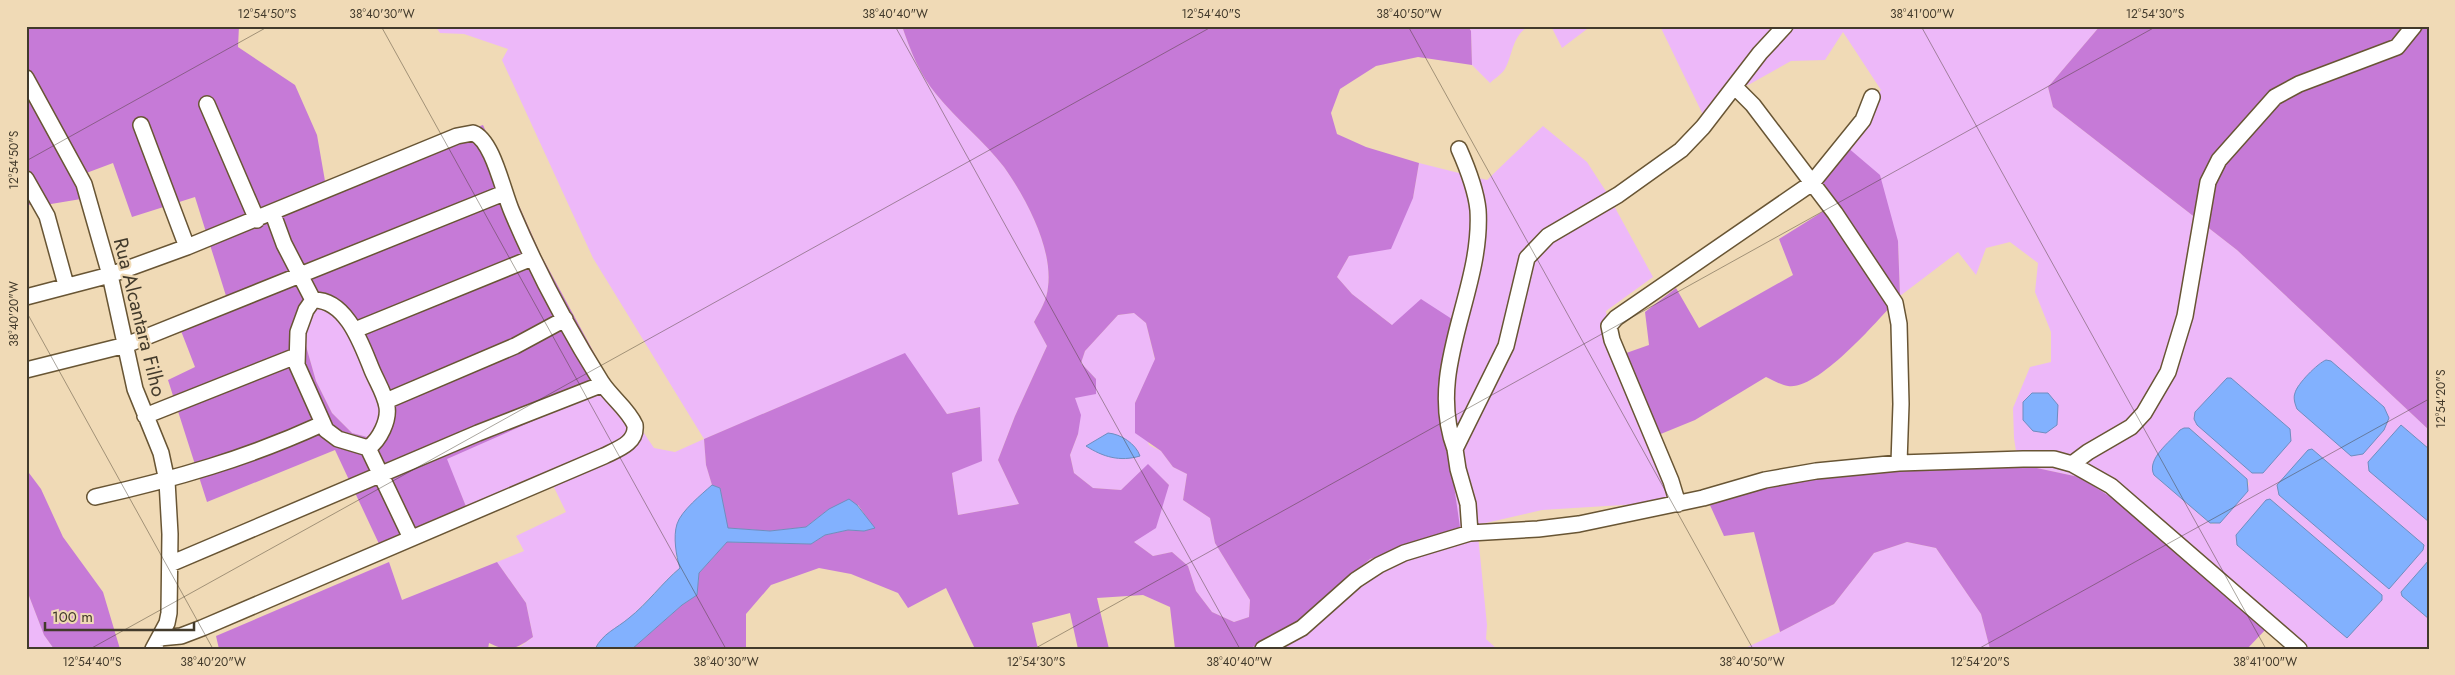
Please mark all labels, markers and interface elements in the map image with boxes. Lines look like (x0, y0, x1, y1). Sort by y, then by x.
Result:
text: 12°54'50"S (238, 5, 297, 23)
text: 38°40'30"W (349, 5, 415, 23)
text: 38°40'40"W (862, 5, 928, 23)
text: 12°54'40"S (1181, 5, 1241, 23)
text: 38°40'50"W (1376, 5, 1442, 23)
text: 38°41'00"W (1890, 5, 1954, 23)
text: 12°54'30"S (2126, 5, 2185, 23)
text: 12°54'50"S (5, 130, 23, 189)
street label: Rua Alcantara Filho (106, 235, 173, 400)
text: 38°40'20"W (5, 281, 23, 347)
text: 12°54'20"S (2432, 369, 2450, 428)
scale bar (45, 600, 194, 632)
text: 100 m (52, 606, 93, 628)
text: 12°54'40"S (62, 653, 122, 671)
text: 38°40'20"W (180, 653, 246, 671)
text: 38°40'30"W (693, 653, 759, 671)
text: 12°54'30"S (1007, 653, 1066, 671)
text: 38°40'40"W (1206, 653, 1272, 671)
text: 38°40'50"W (1719, 653, 1785, 671)
text: 12°54'20"S (1951, 653, 2010, 671)
text: 38°41'00"W (2233, 653, 2297, 671)

